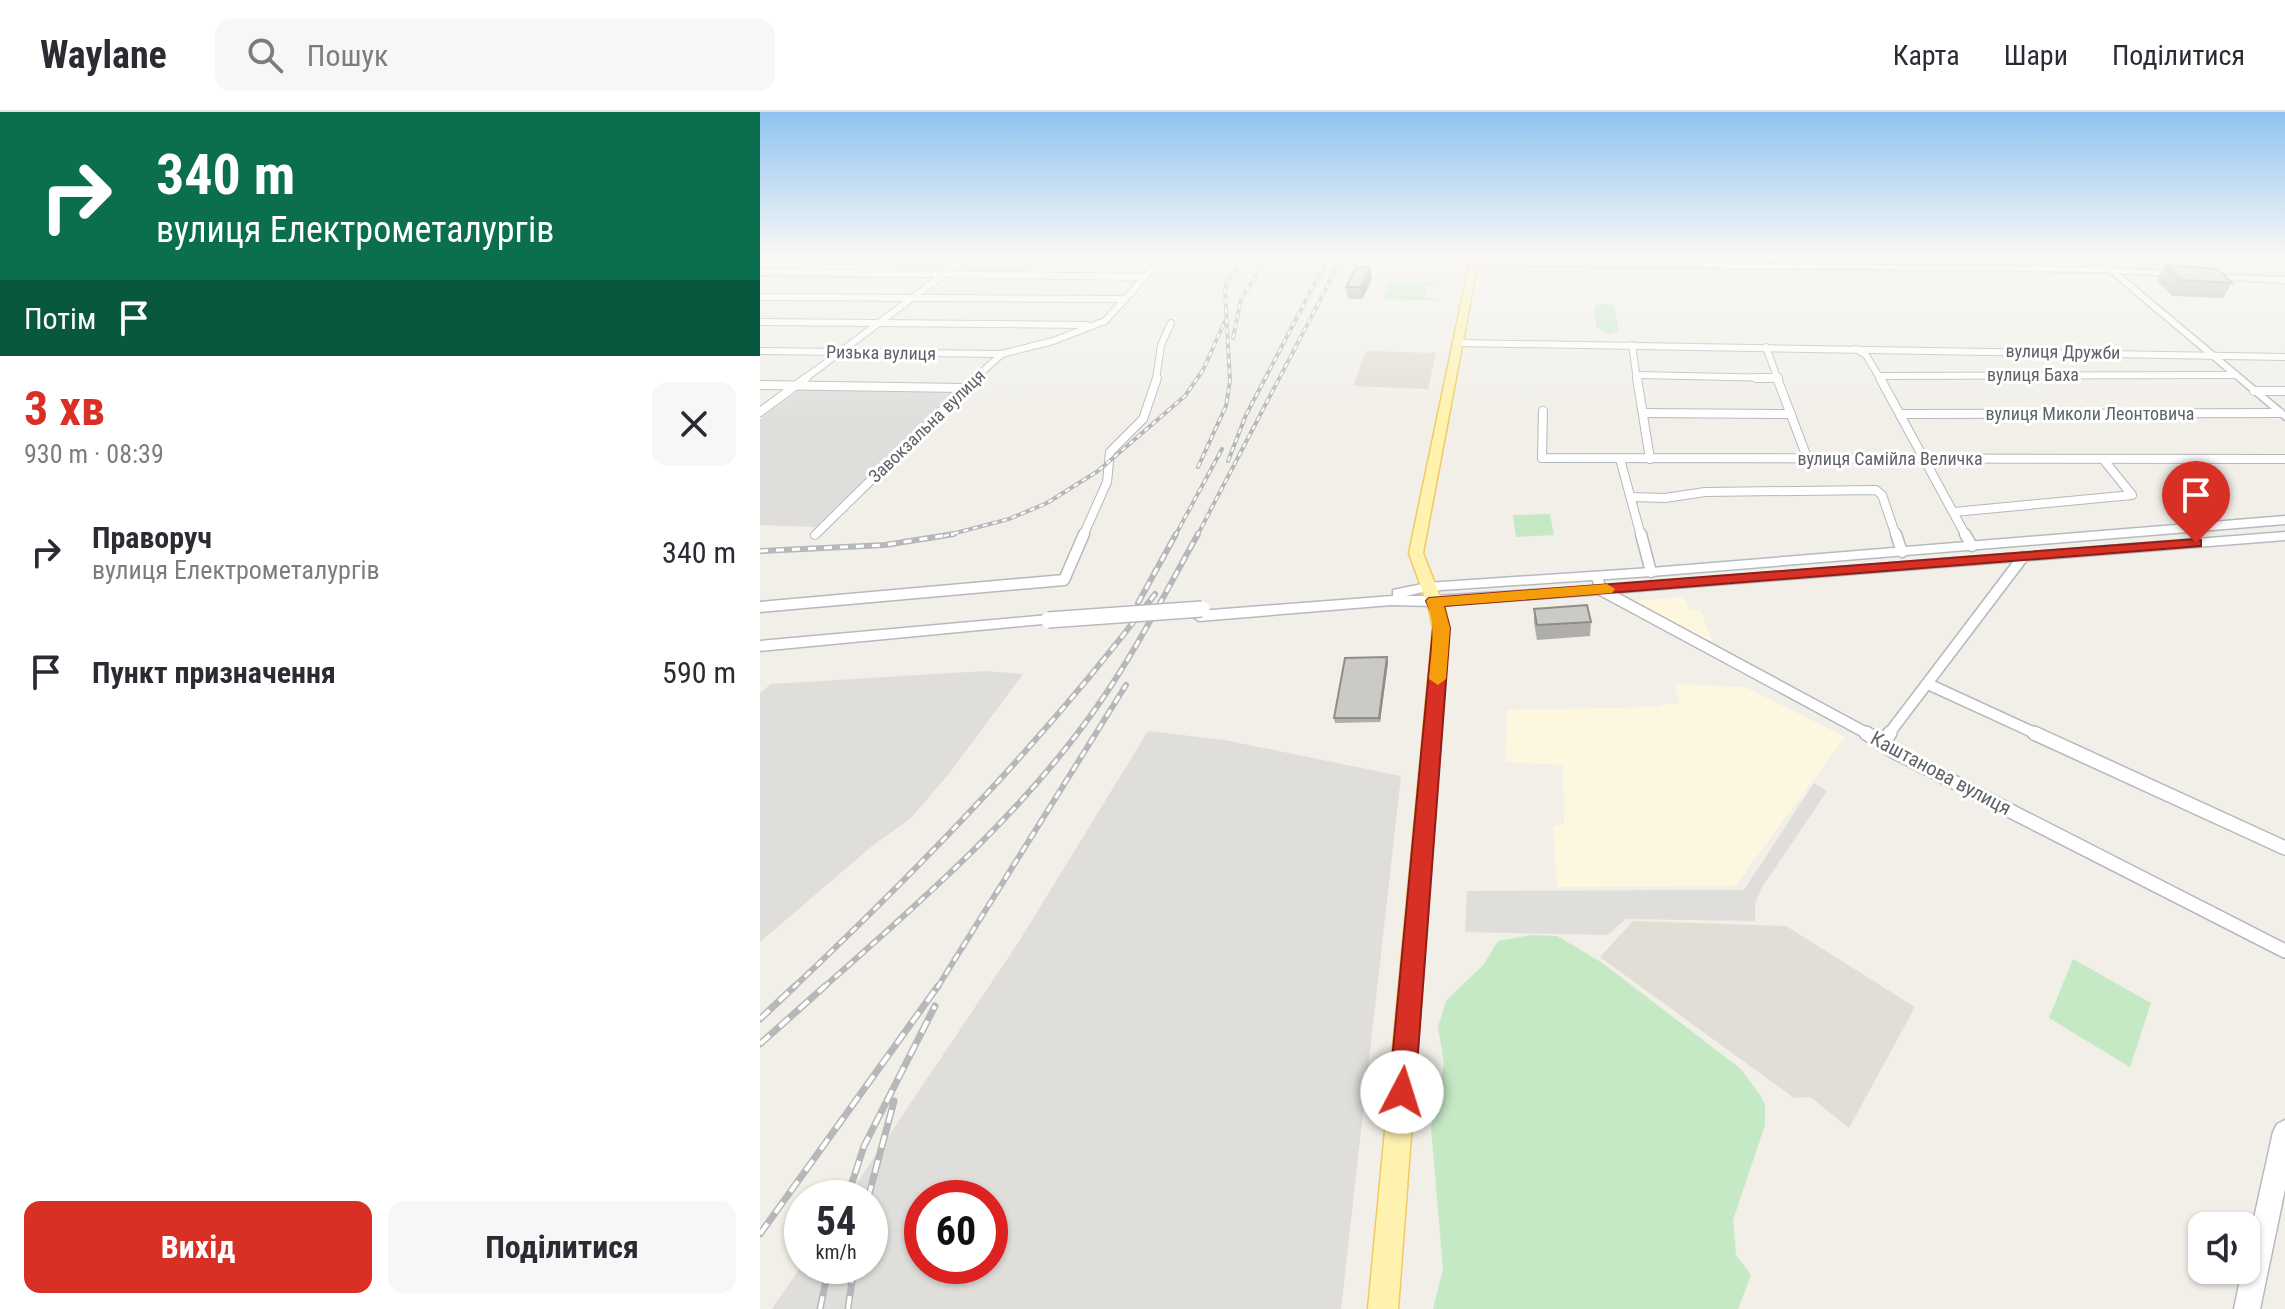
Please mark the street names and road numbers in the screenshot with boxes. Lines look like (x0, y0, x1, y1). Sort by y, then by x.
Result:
street label: вулиця Дружби (2006, 340, 2121, 363)
street label: Ризька вулиця (826, 341, 936, 364)
street label: вулиця Баха (1987, 364, 2079, 385)
street label: Завокзальна вулиця (864, 365, 989, 487)
street label: вулиця Миколи Леонтовича (1986, 403, 2194, 424)
street label: вулиця Самійла Величка (1797, 448, 1983, 469)
street label: Каштанова вулиця (1867, 726, 2015, 820)

